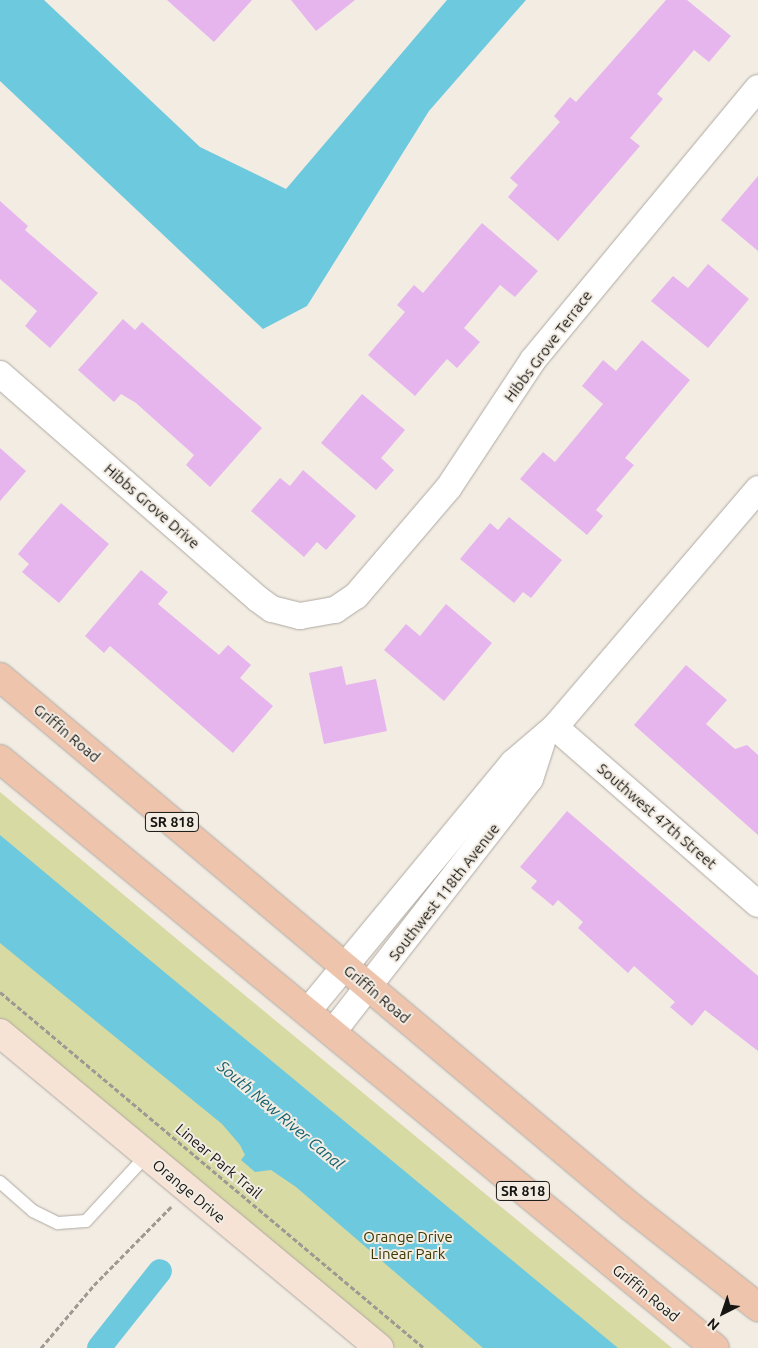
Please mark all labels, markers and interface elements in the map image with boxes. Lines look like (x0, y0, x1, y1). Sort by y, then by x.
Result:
street label: Hibbs Grove Terrace (500, 287, 596, 405)
street label: Hibbs Grove Drive (101, 460, 203, 552)
street label: Griffin Road (30, 700, 104, 766)
street label: Southwest 47th Street (594, 759, 720, 873)
road number: SR 818 (144, 810, 200, 834)
street label: Southwest 118th Avenue (385, 820, 503, 964)
street label: Griffin Road (340, 961, 414, 1027)
water label: South New River Canal (214, 1057, 348, 1173)
street label: Linear Park Trail (172, 1120, 266, 1202)
street label: Orange Drive (149, 1155, 229, 1227)
road number: SR 818 (496, 1180, 550, 1202)
park label: Orange Drive Linear Park (363, 1227, 453, 1262)
street label: Griffin Road (609, 1261, 683, 1325)
north arrow (698, 1288, 748, 1338)
text: N (704, 1315, 722, 1334)

